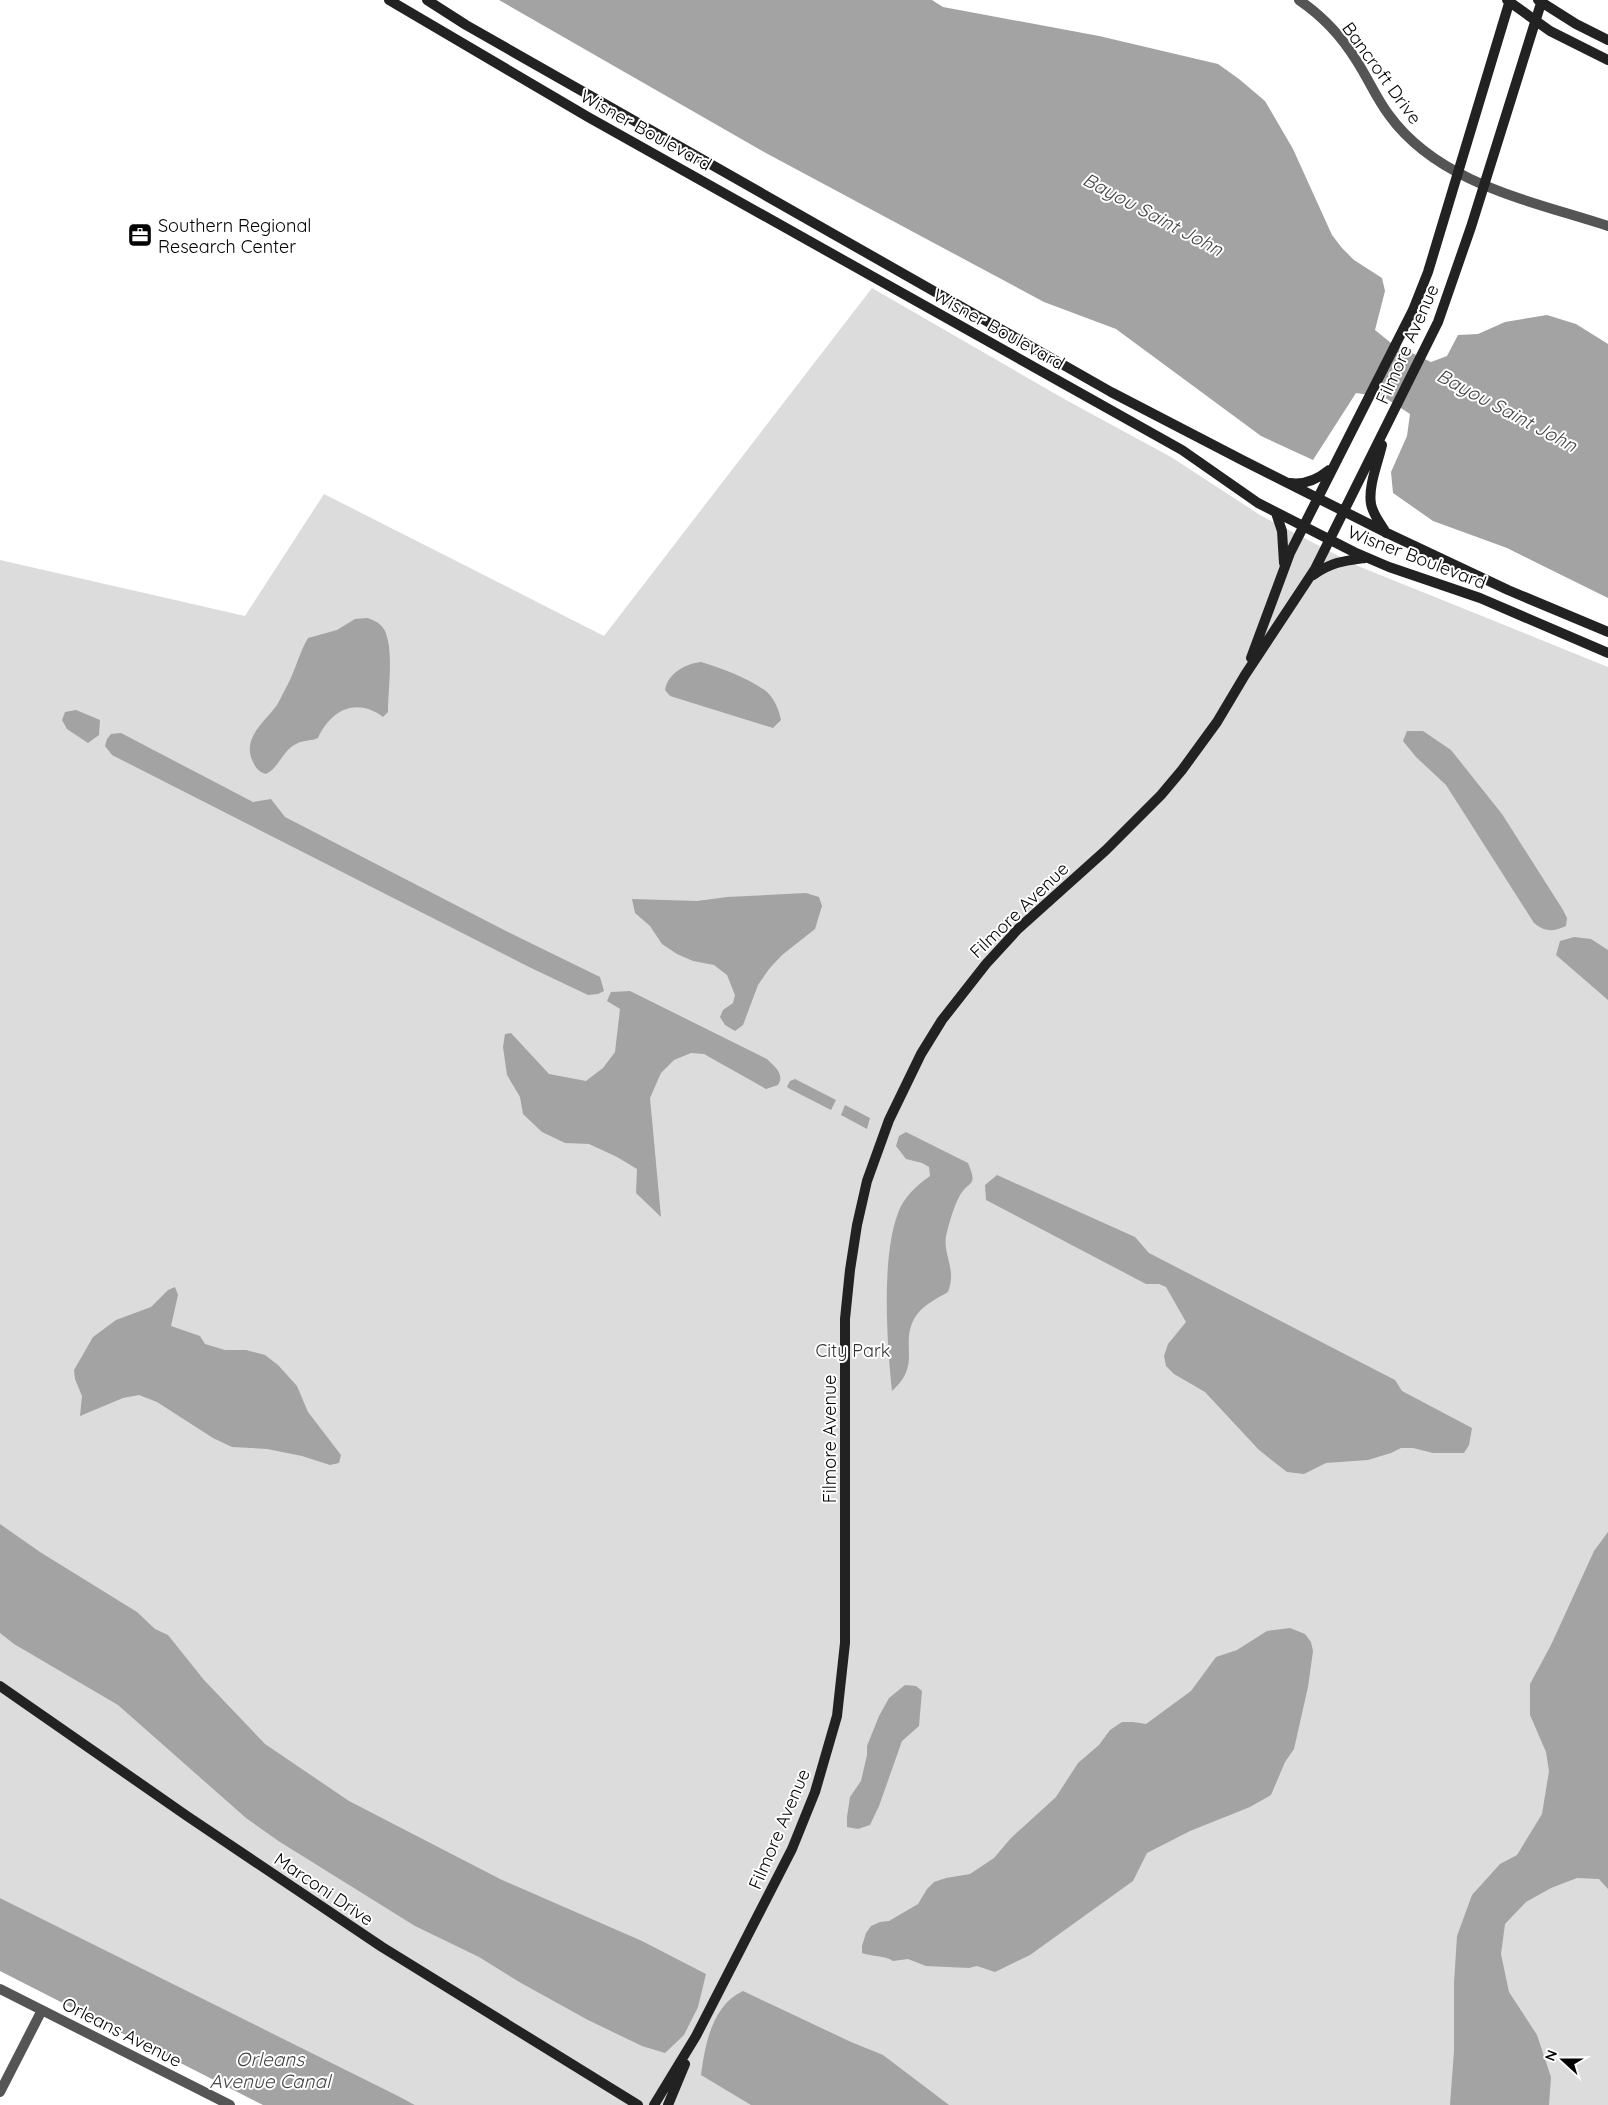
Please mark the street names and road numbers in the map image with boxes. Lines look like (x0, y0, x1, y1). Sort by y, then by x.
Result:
street label: Bancroft Drive (1337, 17, 1427, 129)
street label: Wisner Boulevard (576, 84, 716, 176)
street label: Filmore Avenue (1370, 281, 1444, 407)
street label: Wisner Boulevard (929, 283, 1069, 375)
street label: Wisner Boulevard (1344, 520, 1490, 594)
street label: Filmore Avenue (965, 857, 1073, 963)
street label: Filmore Avenue (818, 1375, 841, 1503)
street label: Filmore Avenue (743, 1765, 815, 1893)
street label: Marconi Drive (270, 1847, 378, 1931)
street label: Orleans Avenue (58, 1992, 186, 2072)

